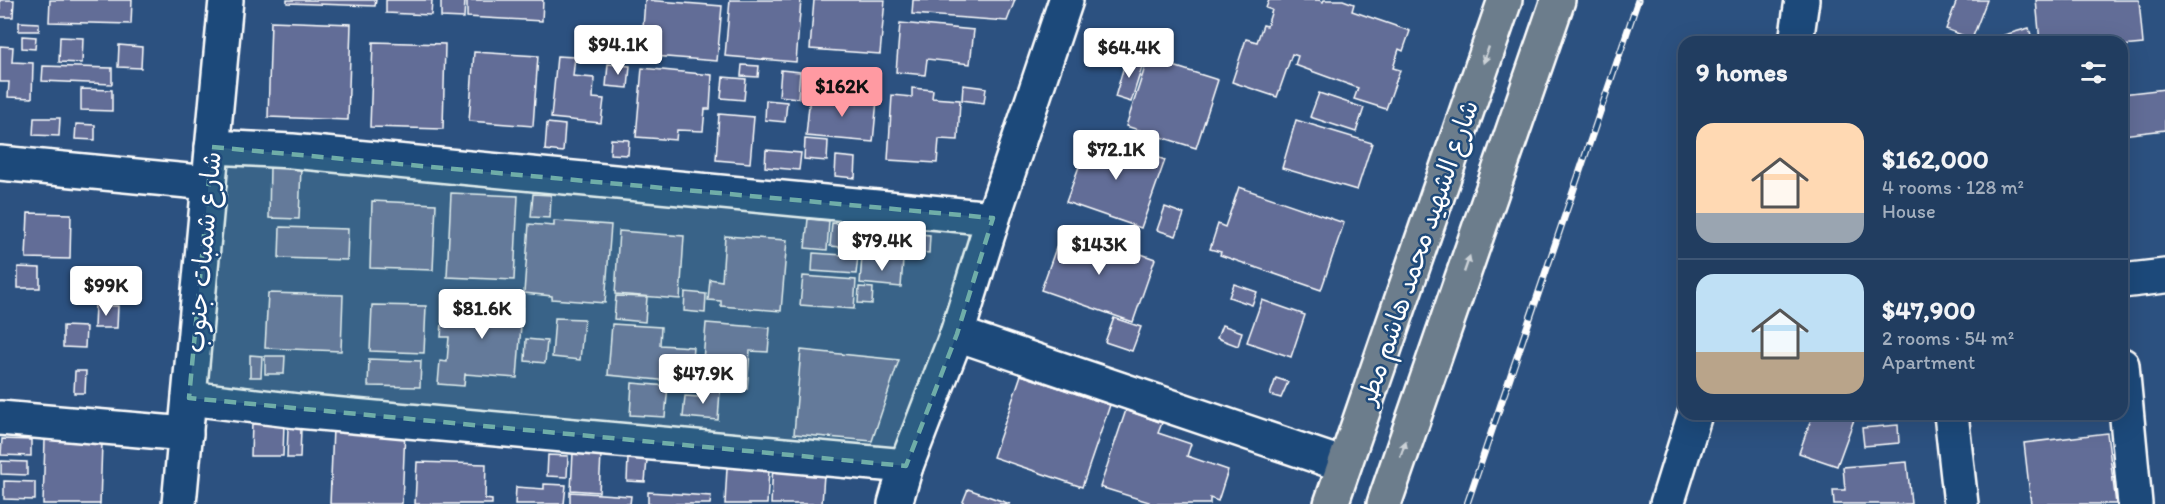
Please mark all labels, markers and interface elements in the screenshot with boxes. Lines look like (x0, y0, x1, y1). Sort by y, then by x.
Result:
pin: $94.1K (569, 25, 667, 76)
pin: $64.4K (1080, 28, 1178, 79)
text: $94.1K (588, 32, 648, 56)
text: $64.4K (1098, 35, 1160, 59)
one-way arrow (1481, 46, 1490, 64)
text: 9 homes (1696, 56, 1788, 88)
icon: filters (2077, 56, 2110, 89)
pin: $162K (800, 67, 884, 118)
text: $162K (815, 74, 869, 98)
street label: شارع الشهيد محمد هاشم مطر (1350, 96, 1489, 411)
pin: $72.1K (1067, 130, 1165, 181)
text: $72.1K (1087, 137, 1145, 161)
text: $162,000 (1882, 143, 1989, 175)
icon: home (1744, 147, 1816, 219)
street label: شارع شمبات جنوب (178, 150, 230, 354)
text: 4 rooms · 128 m² (1882, 175, 2024, 199)
text: House (1882, 199, 1936, 223)
pin: $79.4K (833, 221, 931, 272)
pin: $143K (1057, 225, 1141, 276)
text: $79.4K (852, 228, 912, 252)
text: $143K (1071, 232, 1127, 256)
one-way arrow (1463, 255, 1472, 273)
pin: $99K (70, 266, 142, 317)
text: $99K (84, 273, 128, 297)
pin: $81.6K (433, 289, 531, 340)
text: $47,900 (1882, 294, 1976, 326)
text: $81.6K (453, 296, 511, 320)
icon: home (1744, 298, 1816, 370)
text: 2 rooms · 54 m² (1882, 326, 2014, 350)
text: Apartment (1882, 350, 1975, 374)
pin: $47.9K (654, 354, 752, 405)
text: $47.9K (673, 361, 733, 385)
one-way arrow (1399, 440, 1409, 458)

